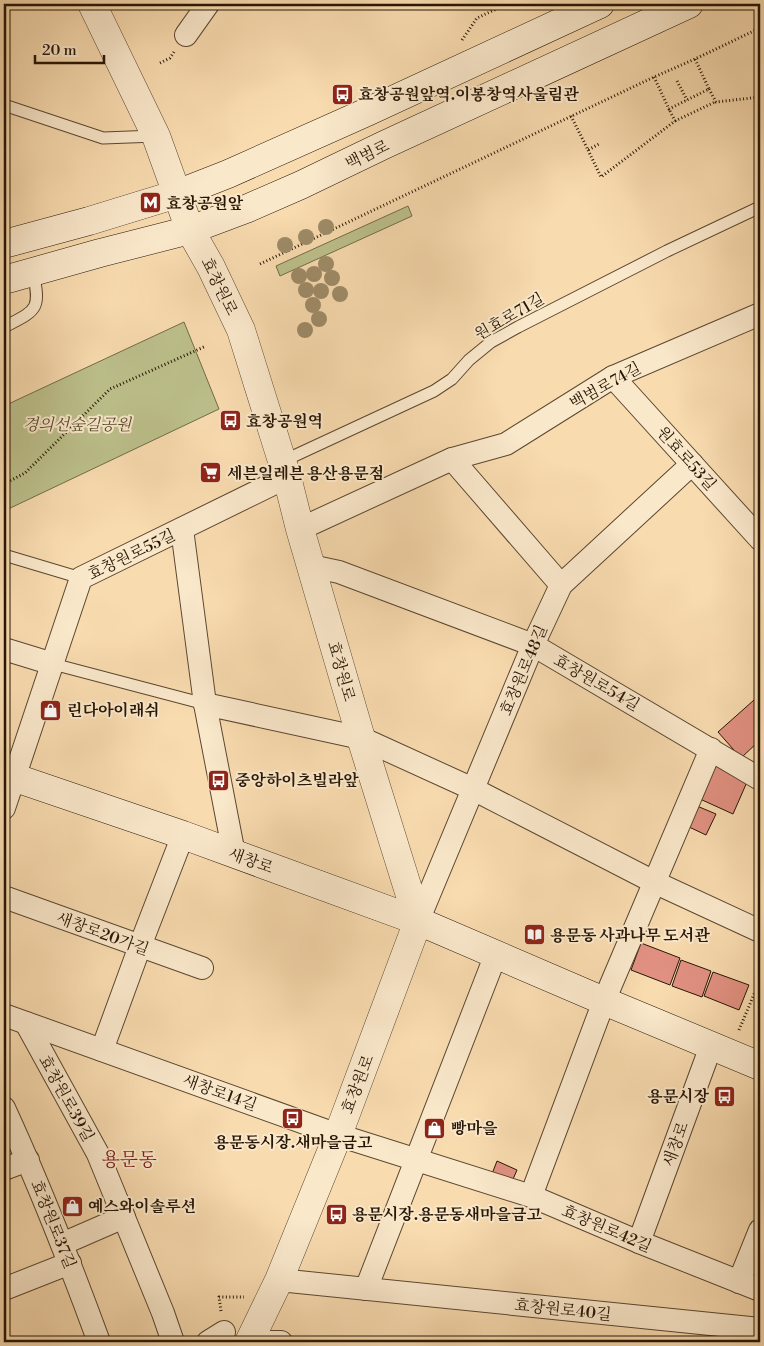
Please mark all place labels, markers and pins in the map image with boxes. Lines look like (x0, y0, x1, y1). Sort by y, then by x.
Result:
bus stop icon: 효창공원앞역.이봉창역사울림관 (330, 82, 354, 106)
place label: 효창공원앞역.이봉창역사울림관 (358, 85, 579, 105)
metro station icon: 효창공원앞 (138, 191, 162, 215)
place label: 효창공원앞 (166, 194, 244, 214)
bus stop icon: 효창공원역 (218, 409, 242, 433)
place label: 효창공원역 (246, 412, 323, 432)
supermarket icon: 세븐일레븐 용산용문점 (199, 461, 223, 485)
place label: 세븐일레븐 용산용문점 (227, 464, 384, 484)
shop icon: 린다아이래쉬 (39, 698, 63, 722)
place label: 린다아이래쉬 (67, 701, 160, 721)
bus stop icon: 중앙하이츠빌라앞 (207, 768, 231, 792)
place label: 중앙하이츠빌라앞 (235, 771, 359, 791)
library icon: 용문동 사과나무 도서관 (522, 923, 546, 947)
place label: 용문동 사과나무 도서관 (550, 926, 710, 946)
bus stop icon: 용문시장 (713, 1084, 737, 1108)
place label: 용문시장 (647, 1087, 710, 1107)
bus stop icon: 용문동시장.새마을금고 (281, 1106, 305, 1130)
shop icon: 빵마을 (423, 1116, 447, 1140)
place label: 빵마을 (451, 1119, 498, 1139)
place label: 용문동시장.새마을금고 (214, 1133, 373, 1153)
shop icon: 예스와이솔루션 (60, 1194, 84, 1218)
place label: 예스와이솔루션 (88, 1197, 196, 1217)
bus stop icon: 용문시장.용문동새마을금고 (324, 1202, 348, 1226)
place label: 용문시장.용문동새마을금고 (352, 1205, 542, 1225)

